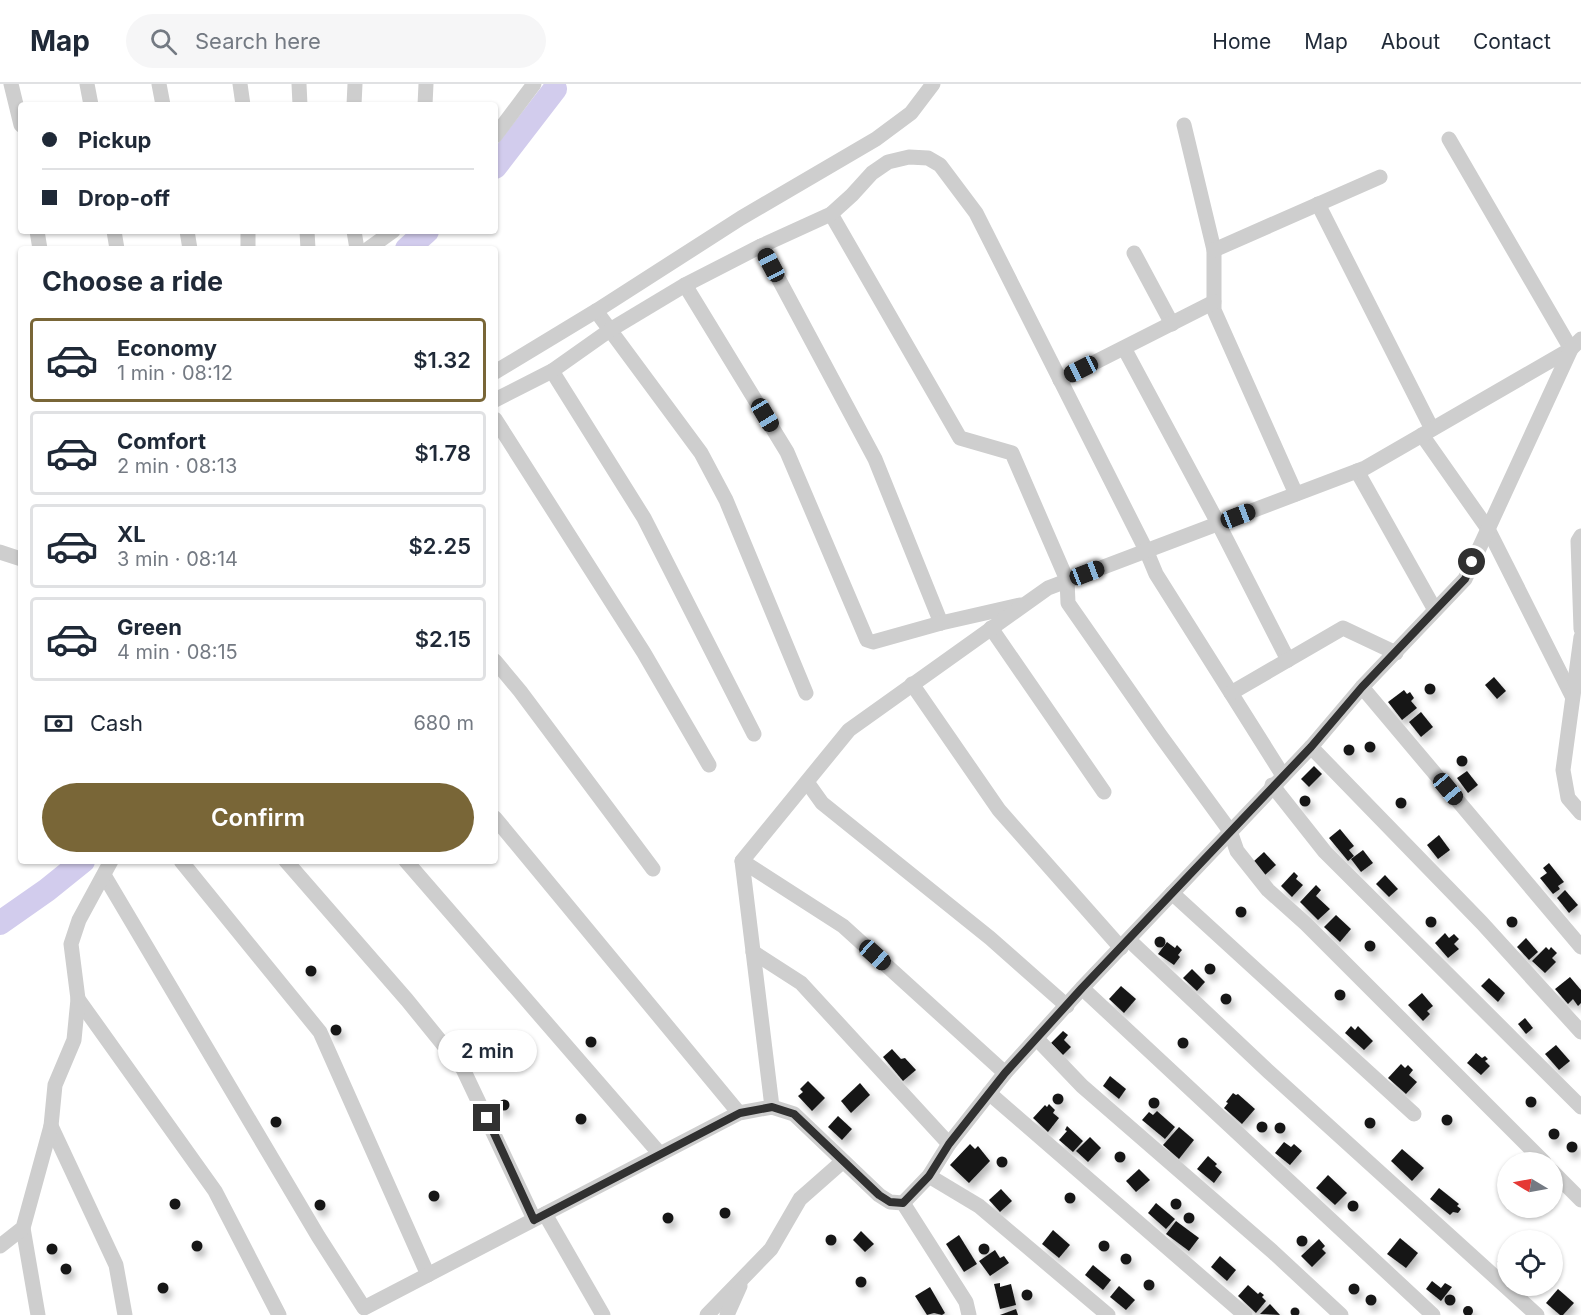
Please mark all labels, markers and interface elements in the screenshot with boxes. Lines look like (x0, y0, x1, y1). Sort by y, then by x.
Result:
search box (126, 14, 546, 68)
text: Map (30, 24, 90, 58)
icon: search (147, 25, 180, 58)
text: Search here (195, 28, 321, 54)
text: Home (1212, 29, 1271, 54)
text: Map (1304, 29, 1348, 54)
text: About (1381, 29, 1440, 54)
text: Contact (1473, 29, 1551, 54)
text: Pickup (78, 127, 152, 153)
text: Drop-off (78, 185, 170, 211)
car (755, 245, 787, 285)
text: Choose a ride (42, 265, 223, 298)
icon: car (45, 333, 99, 387)
text: Economy (117, 335, 217, 361)
text: $1.32 (413, 347, 471, 373)
car (1061, 353, 1101, 385)
text: 1 min · 08:12 (117, 361, 233, 385)
car (748, 395, 782, 435)
icon: car (45, 426, 99, 480)
text: Comfort (117, 428, 206, 454)
text: $1.78 (414, 440, 471, 466)
text: 2 min · 08:13 (117, 454, 237, 478)
car (1218, 501, 1258, 531)
icon: car (45, 519, 99, 573)
text: XL (117, 521, 146, 547)
text: $2.25 (408, 533, 471, 559)
text: 3 min · 08:14 (117, 547, 238, 571)
route start (1458, 548, 1485, 575)
car (1067, 558, 1107, 588)
icon: car (45, 612, 99, 666)
text: Green (117, 614, 182, 640)
text: $2.15 (415, 626, 471, 652)
text: 4 min · 08:15 (117, 640, 238, 664)
icon: cash (42, 707, 75, 740)
text: Cash (90, 710, 143, 736)
text: 680 m (413, 711, 474, 735)
car (1430, 769, 1466, 809)
button: Confirm (42, 783, 474, 852)
car (856, 936, 894, 974)
callout: 2 min (438, 1031, 536, 1073)
text: 2 min (461, 1039, 514, 1063)
route end (473, 1104, 500, 1131)
north arrow (1497, 1152, 1563, 1218)
map controls (1497, 1152, 1563, 1296)
button: locate (1497, 1230, 1563, 1296)

